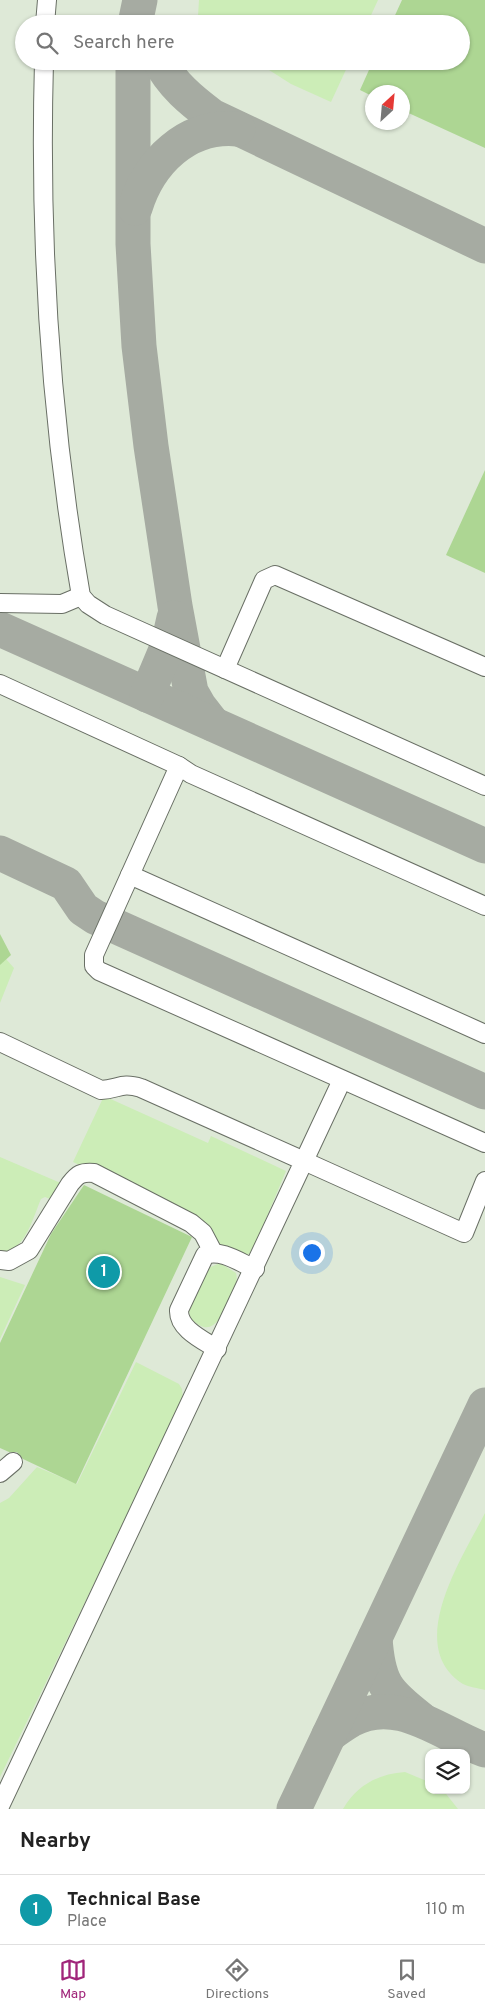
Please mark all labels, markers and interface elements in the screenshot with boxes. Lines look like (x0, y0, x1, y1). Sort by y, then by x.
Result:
search box (15, 15, 470, 70)
icon: search (33, 29, 61, 57)
text: Search here (73, 31, 175, 55)
north arrow (365, 85, 410, 130)
your location (299, 1240, 325, 1266)
pin: 1 (88, 1253, 120, 1291)
map controls (425, 1749, 470, 1794)
button: layers (425, 1749, 470, 1794)
text: Nearby (20, 1828, 91, 1855)
text: Technical Base (67, 1888, 201, 1912)
text: 1 (33, 1900, 39, 1920)
text: 110 m (425, 1900, 465, 1920)
text: Place (67, 1912, 107, 1932)
tab: Map (59, 1956, 87, 2003)
tab: Directions (205, 1956, 269, 2003)
tab: Saved (387, 1956, 426, 2003)

